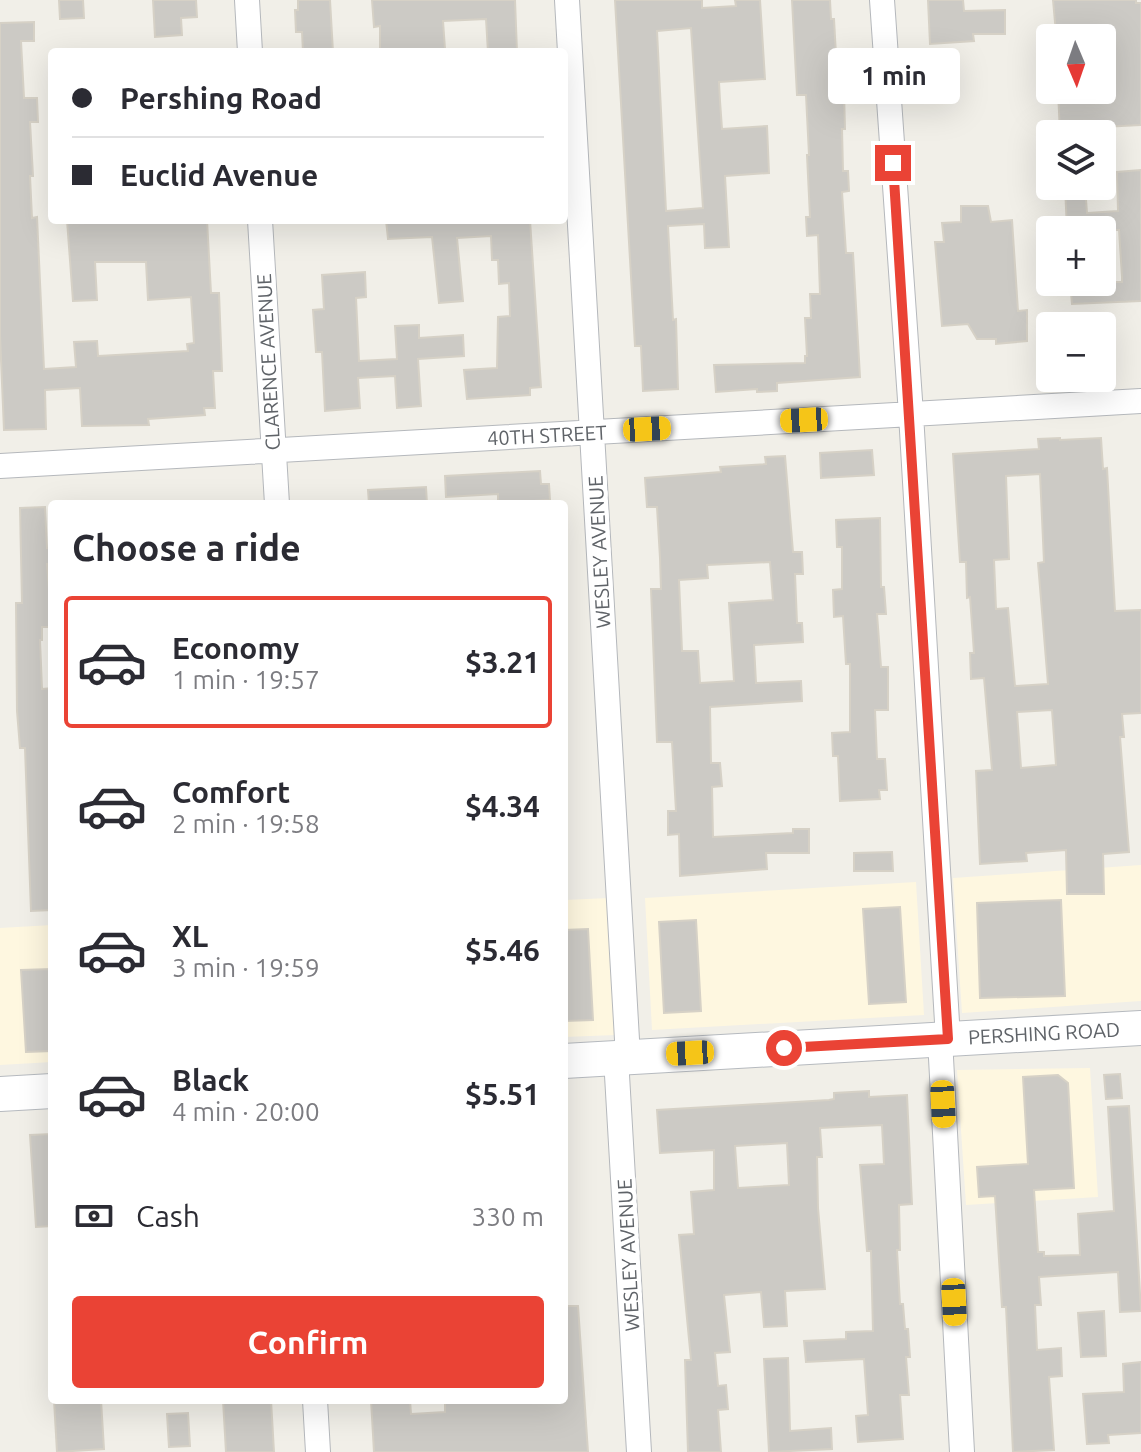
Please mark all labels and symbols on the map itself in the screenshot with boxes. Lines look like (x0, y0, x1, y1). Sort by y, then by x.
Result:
north arrow (1036, 24, 1116, 104)
callout: 1 min (827, 47, 959, 103)
route end (875, 145, 911, 181)
street label: CLARENCE AVENUE (252, 273, 284, 451)
car (779, 407, 829, 433)
car (622, 416, 672, 442)
street label: 40TH STREET (487, 420, 607, 450)
street label: WESLEY AVENUE (584, 475, 614, 629)
street label: PERSHING ROAD (967, 1018, 1121, 1048)
route start (766, 1030, 802, 1066)
car (665, 1040, 715, 1066)
car (930, 1079, 956, 1129)
street label: WESLEY AVENUE (613, 1178, 643, 1332)
car (941, 1277, 967, 1327)

